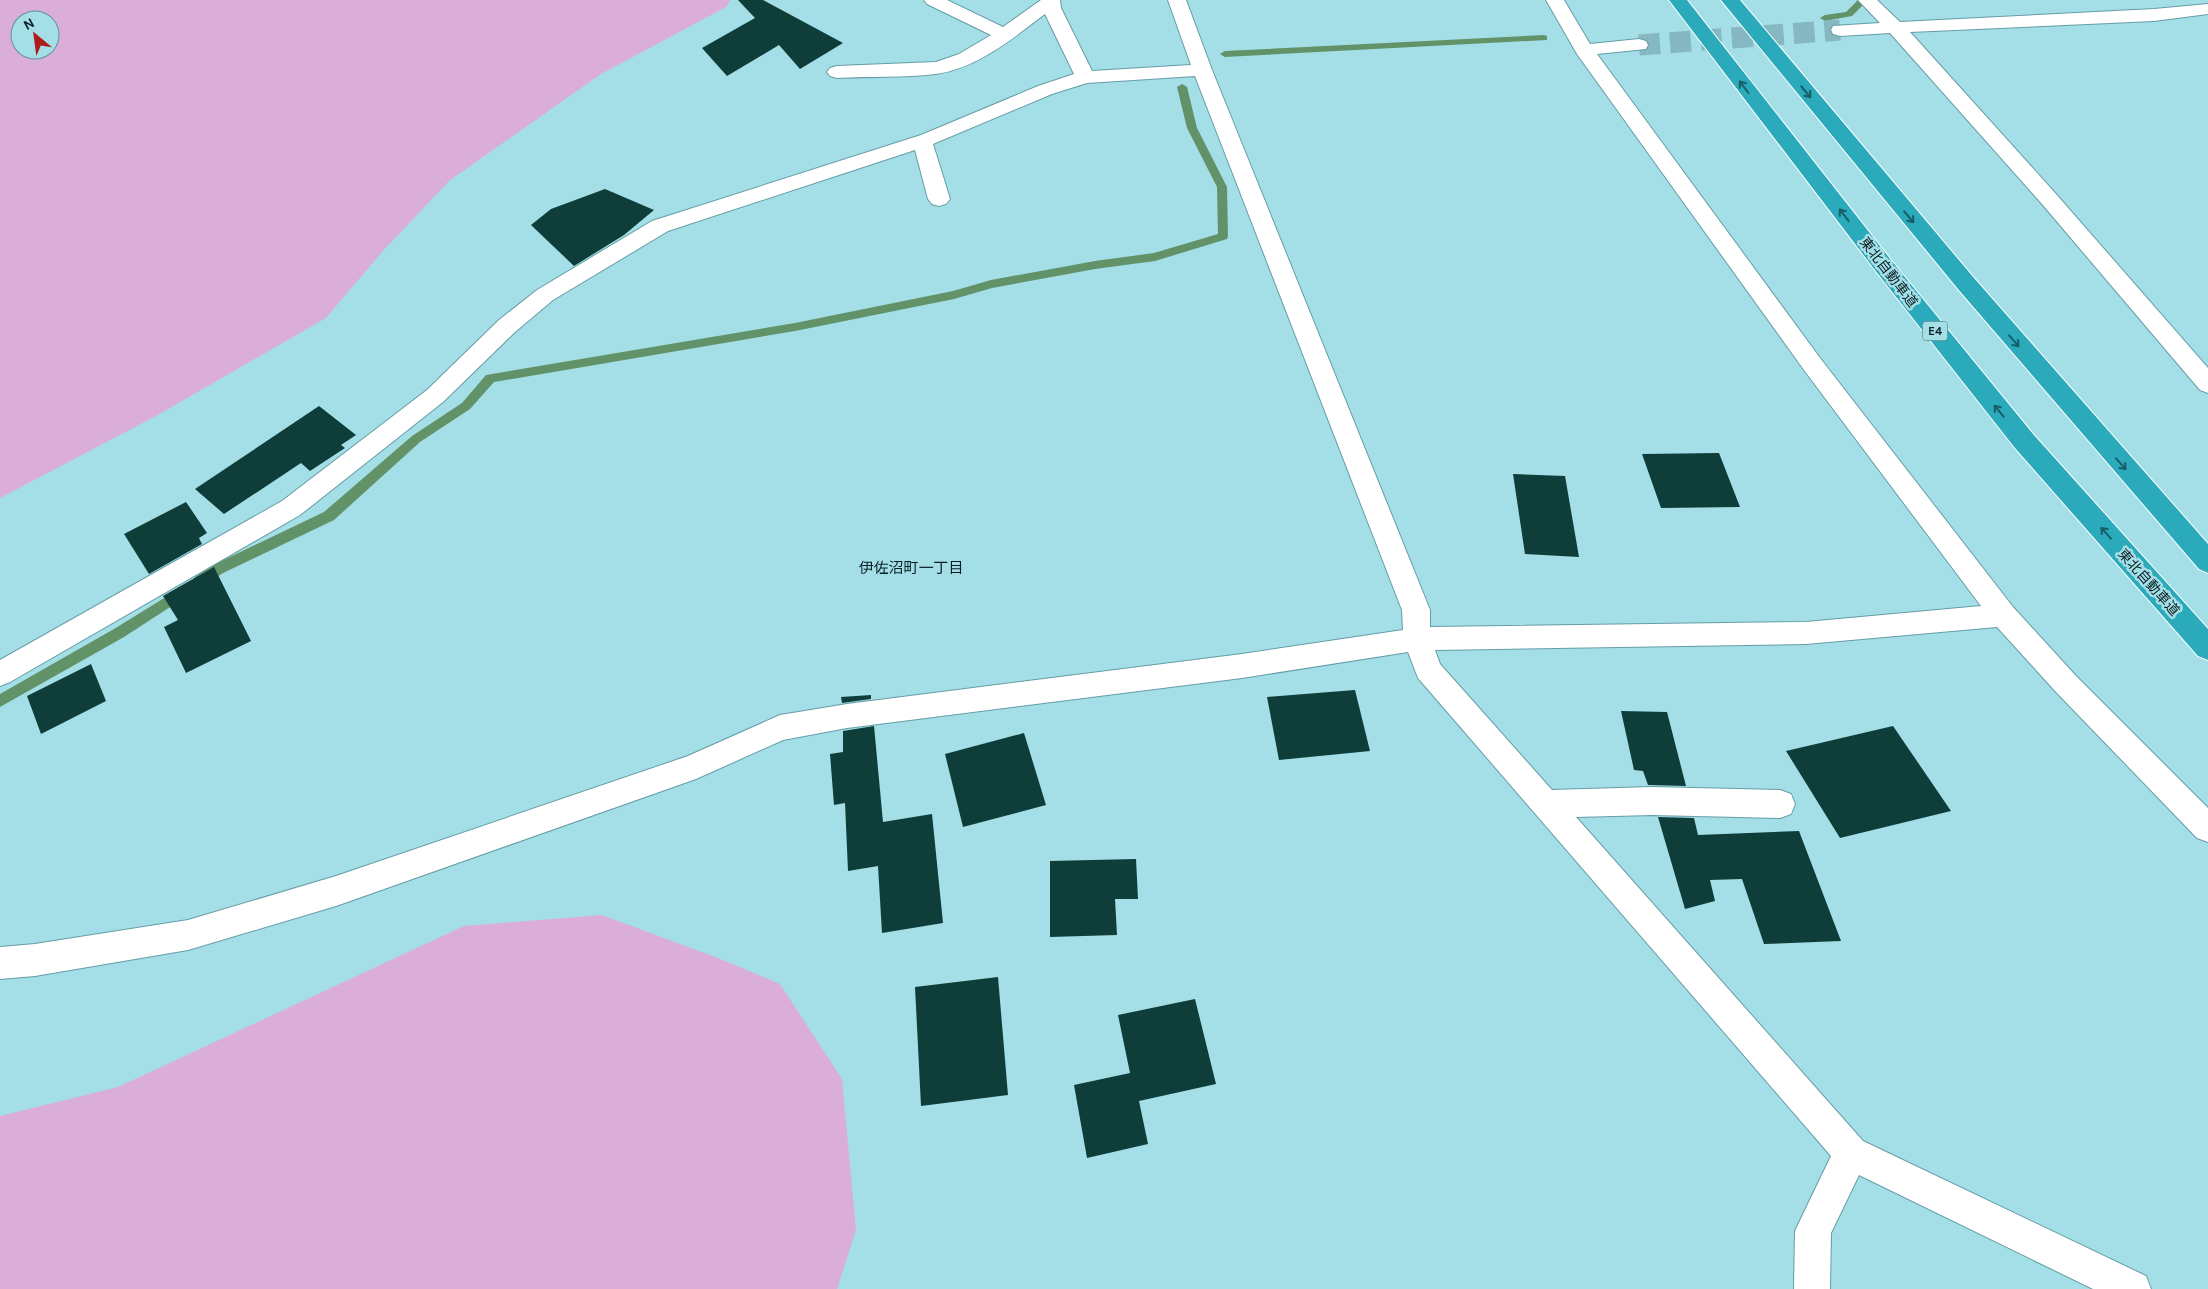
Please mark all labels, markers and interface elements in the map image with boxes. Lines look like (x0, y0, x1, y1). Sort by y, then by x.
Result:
north arrow (10, 10, 60, 60)
text: N (20, 14, 37, 34)
one-way arrow (1739, 80, 1749, 94)
one-way arrow (1800, 85, 1811, 98)
one-way arrow (1838, 209, 1849, 222)
one-way arrow (1904, 210, 1915, 223)
street label: 東北自動車道 (1856, 234, 1921, 311)
road number: E4 (1922, 322, 1948, 341)
one-way arrow (2009, 334, 2020, 347)
one-way arrow (1994, 404, 2005, 417)
one-way arrow (2115, 457, 2126, 470)
one-way arrow (2100, 527, 2112, 540)
street label: 東北自動車道 (2114, 545, 2183, 619)
district label: 伊佐沼町一丁目 (858, 559, 964, 577)

